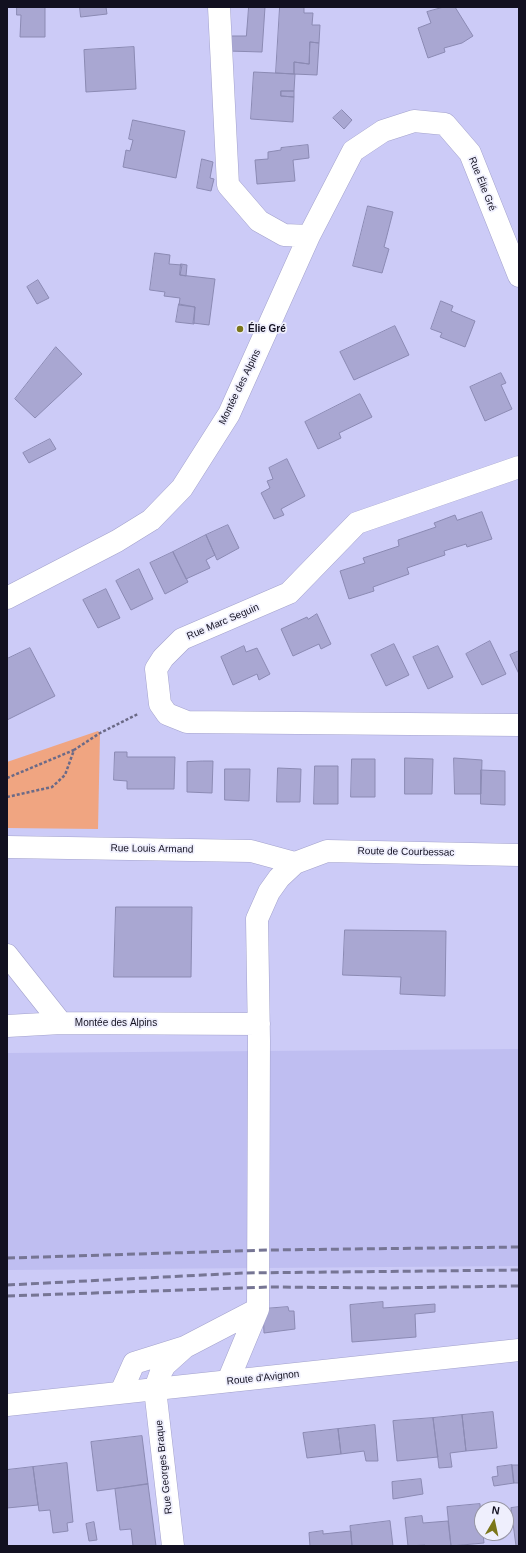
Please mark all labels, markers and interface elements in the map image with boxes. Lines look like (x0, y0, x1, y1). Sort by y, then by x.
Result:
street label: Rue Élie Gré (466, 155, 498, 213)
place label: Élie Gré (248, 323, 286, 335)
marker: Élie Gré (235, 324, 245, 334)
street label: Montée des Alpins (217, 347, 263, 427)
street label: Rue Marc Seguin (185, 601, 261, 643)
street label: Rue Louis Armand (110, 842, 194, 856)
street label: Route de Courbessac (358, 845, 454, 859)
street label: Montée des Alpins (75, 1017, 157, 1029)
street label: Route d'Avignon (226, 1368, 300, 1388)
street label: Rue Georges Braque (153, 1419, 175, 1515)
north arrow (474, 1501, 514, 1541)
text: N (491, 1504, 501, 1517)

